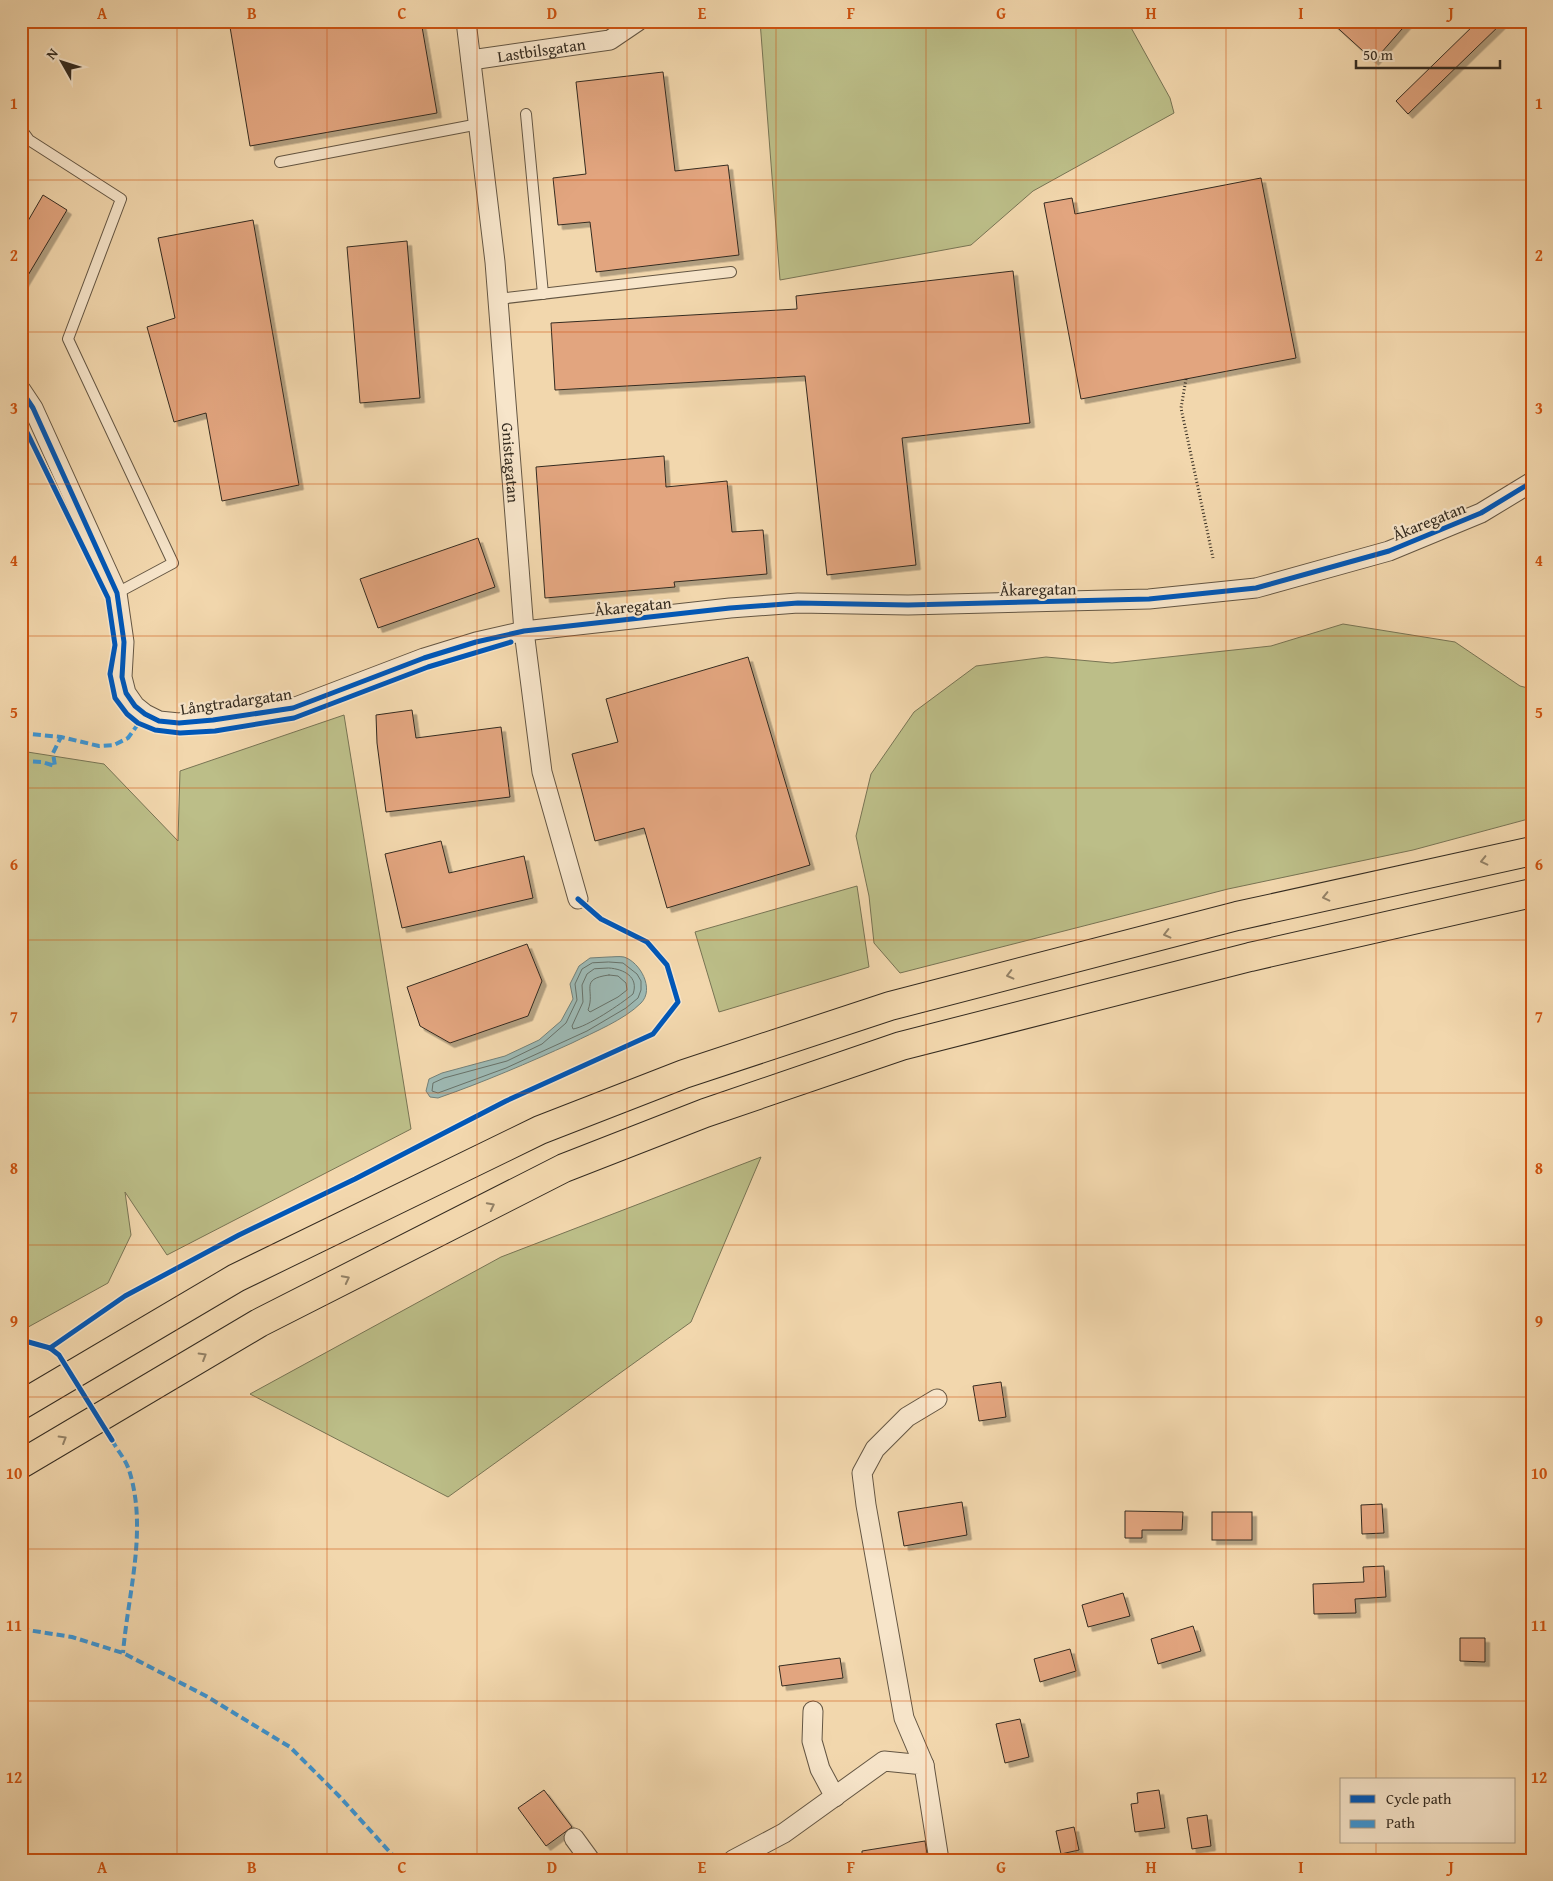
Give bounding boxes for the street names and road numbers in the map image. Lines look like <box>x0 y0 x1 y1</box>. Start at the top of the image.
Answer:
street label: Lastbilsgatan <box>496 32 587 68</box>
street label: Gnistagatan <box>496 422 526 504</box>
street label: Åkaregatan <box>1389 495 1469 547</box>
street label: Åkaregatan <box>999 576 1077 602</box>
street label: Åkaregatan <box>593 590 673 622</box>
street label: Långtradargatan <box>179 681 293 721</box>

